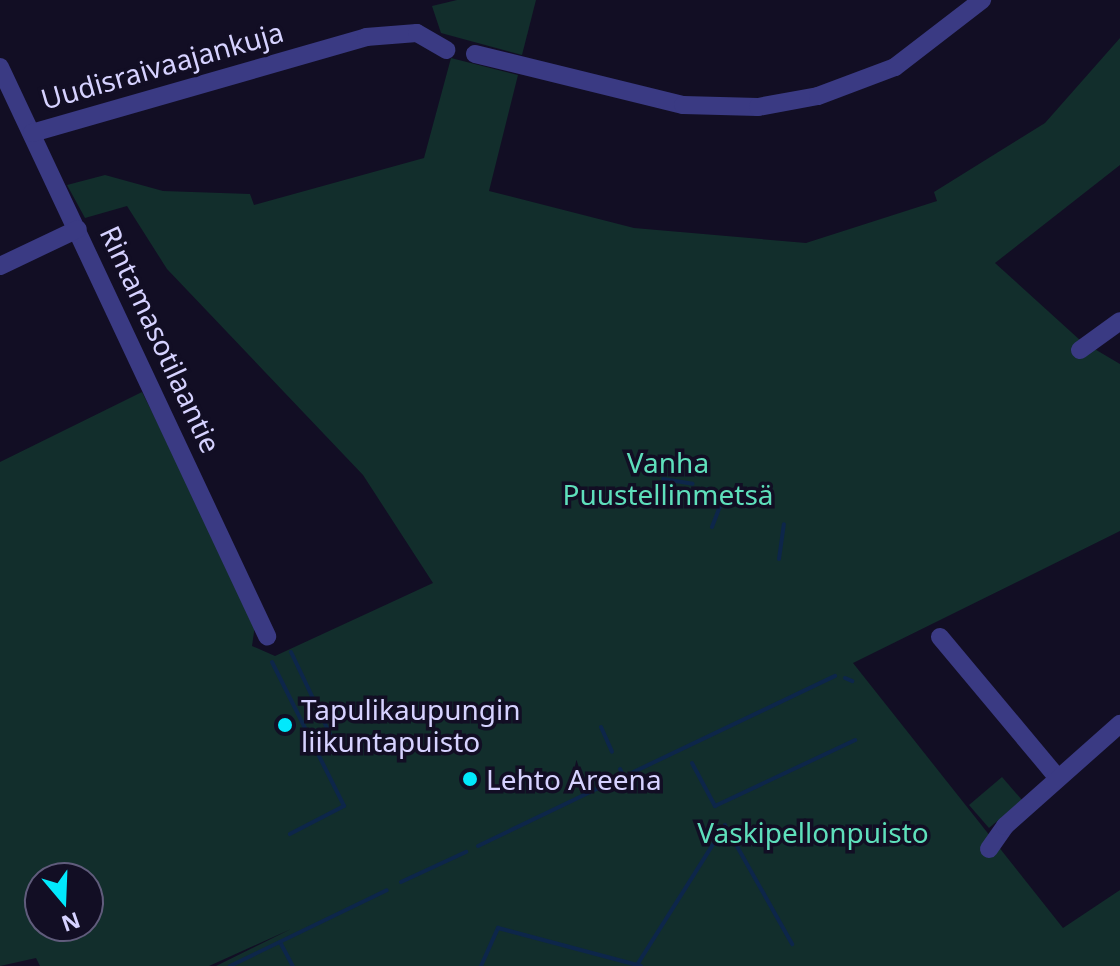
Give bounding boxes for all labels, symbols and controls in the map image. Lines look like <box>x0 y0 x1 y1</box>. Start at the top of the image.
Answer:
street label: Uudisraivaajankuja <box>37 14 287 116</box>
street label: Rintamasotilaantie <box>94 220 228 458</box>
park label: Vanha Puustellinmetsä <box>562 445 774 511</box>
place label: Tapulikaupungin liikuntapuisto <box>301 692 521 758</box>
marker: Tapulikaupungin liikuntapuisto <box>276 716 294 734</box>
place label: Lehto Areena <box>486 762 662 796</box>
marker: Lehto Areena <box>461 770 479 788</box>
park label: Vaskipellonpuisto <box>697 815 929 849</box>
north arrow <box>24 862 104 942</box>
text: N <box>58 906 85 940</box>

